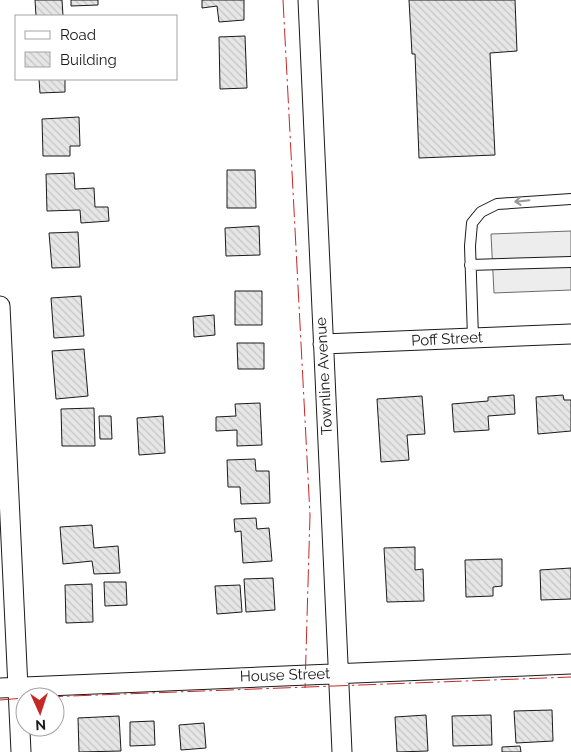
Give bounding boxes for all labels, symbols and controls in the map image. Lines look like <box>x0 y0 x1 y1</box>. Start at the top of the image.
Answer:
legend <box>15 15 178 80</box>
text: Road <box>60 26 96 44</box>
text: Building <box>60 51 117 69</box>
one-way arrow <box>515 196 531 206</box>
street label: Townline Avenue <box>312 316 336 435</box>
street label: Poff Street <box>411 328 483 350</box>
street label: House Street <box>240 664 330 686</box>
north arrow <box>15 687 65 737</box>
text: N <box>35 717 46 733</box>

